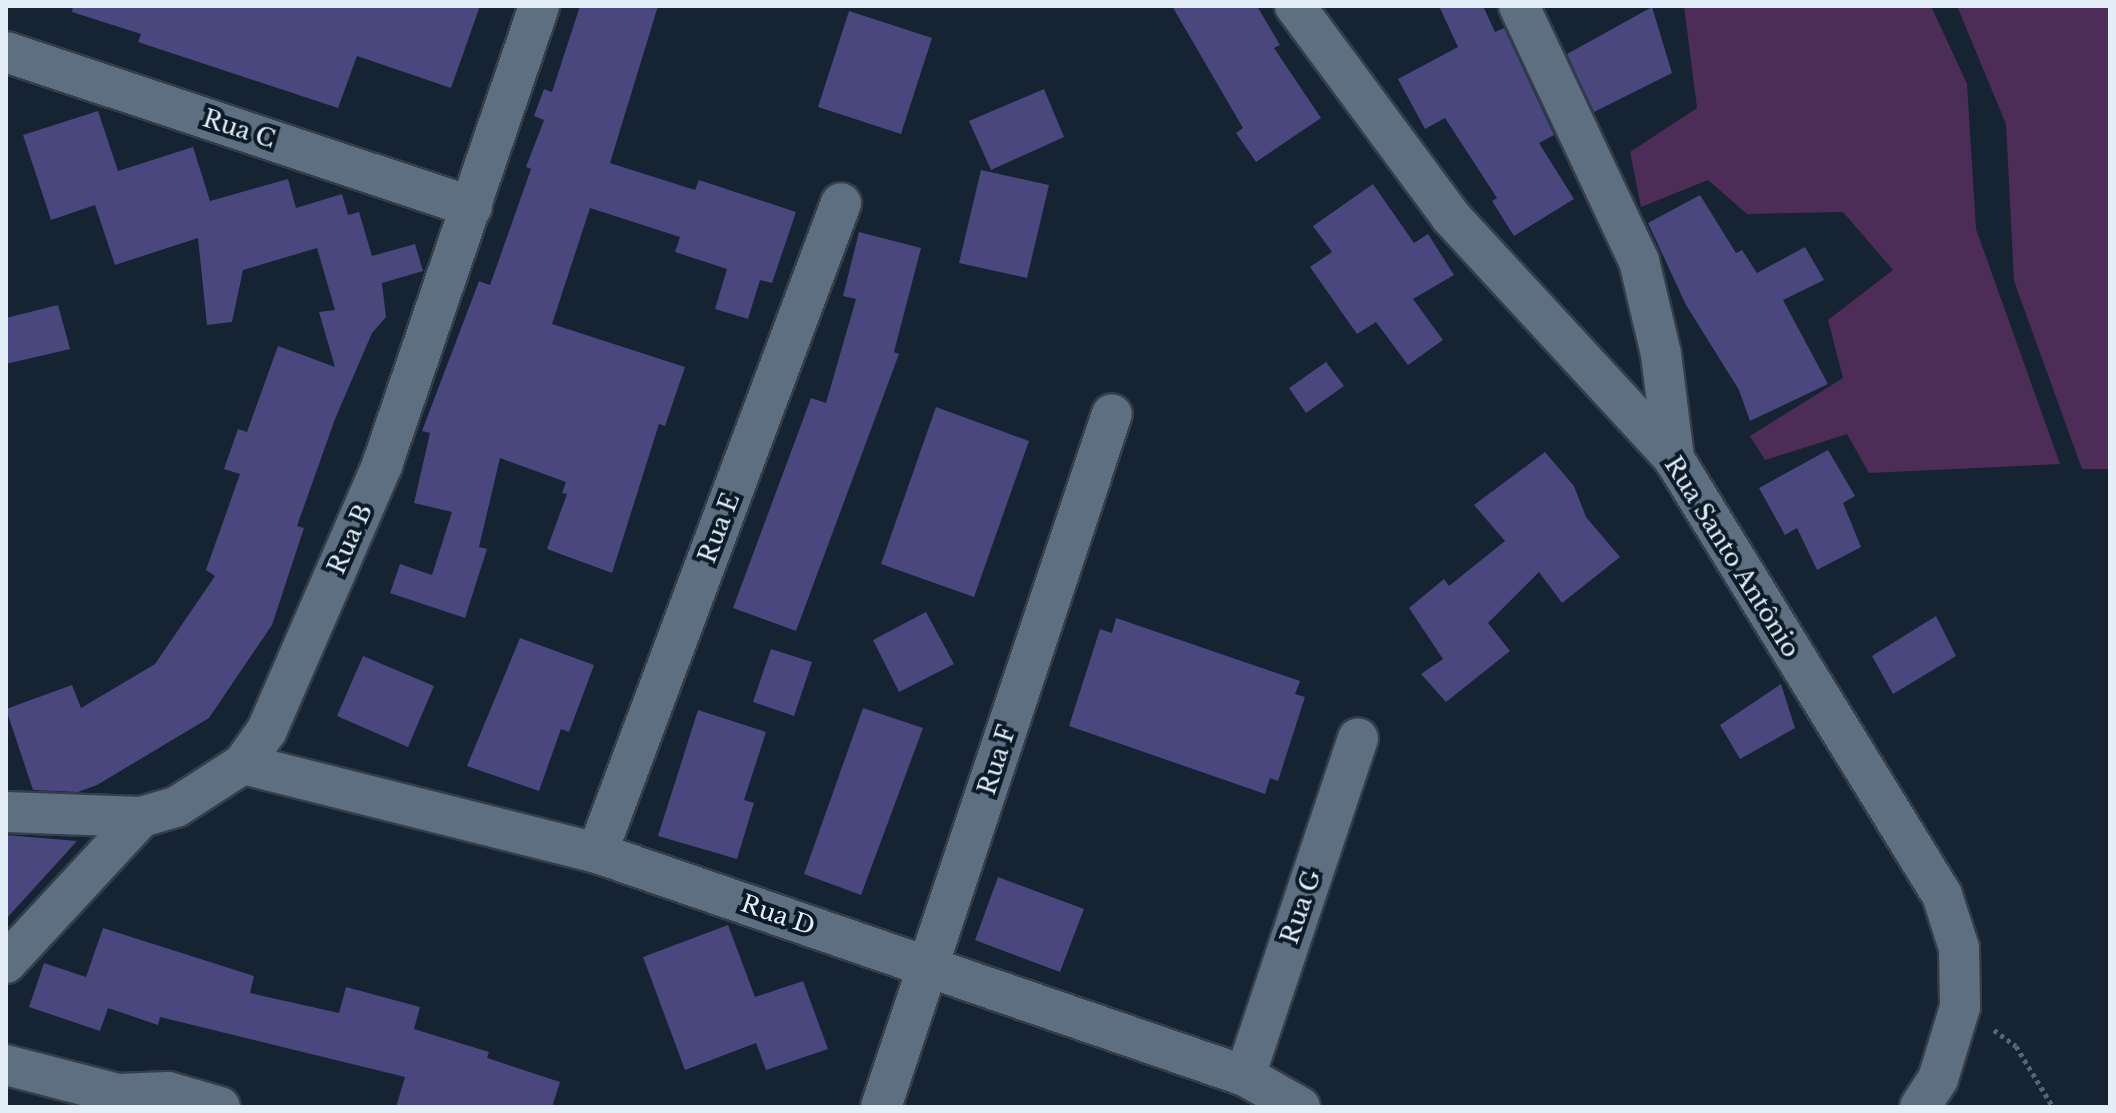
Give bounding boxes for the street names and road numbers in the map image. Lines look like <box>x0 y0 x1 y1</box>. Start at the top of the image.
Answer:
street label: Rua C <box>199 104 279 154</box>
street label: Rua Santo Antônio <box>1658 451 1806 663</box>
street label: Rua E <box>693 489 745 567</box>
street label: Rua B <box>322 500 378 578</box>
street label: Rua F <box>972 722 1022 798</box>
street label: Rua G <box>1275 866 1327 948</box>
street label: Rua D <box>737 889 819 941</box>

